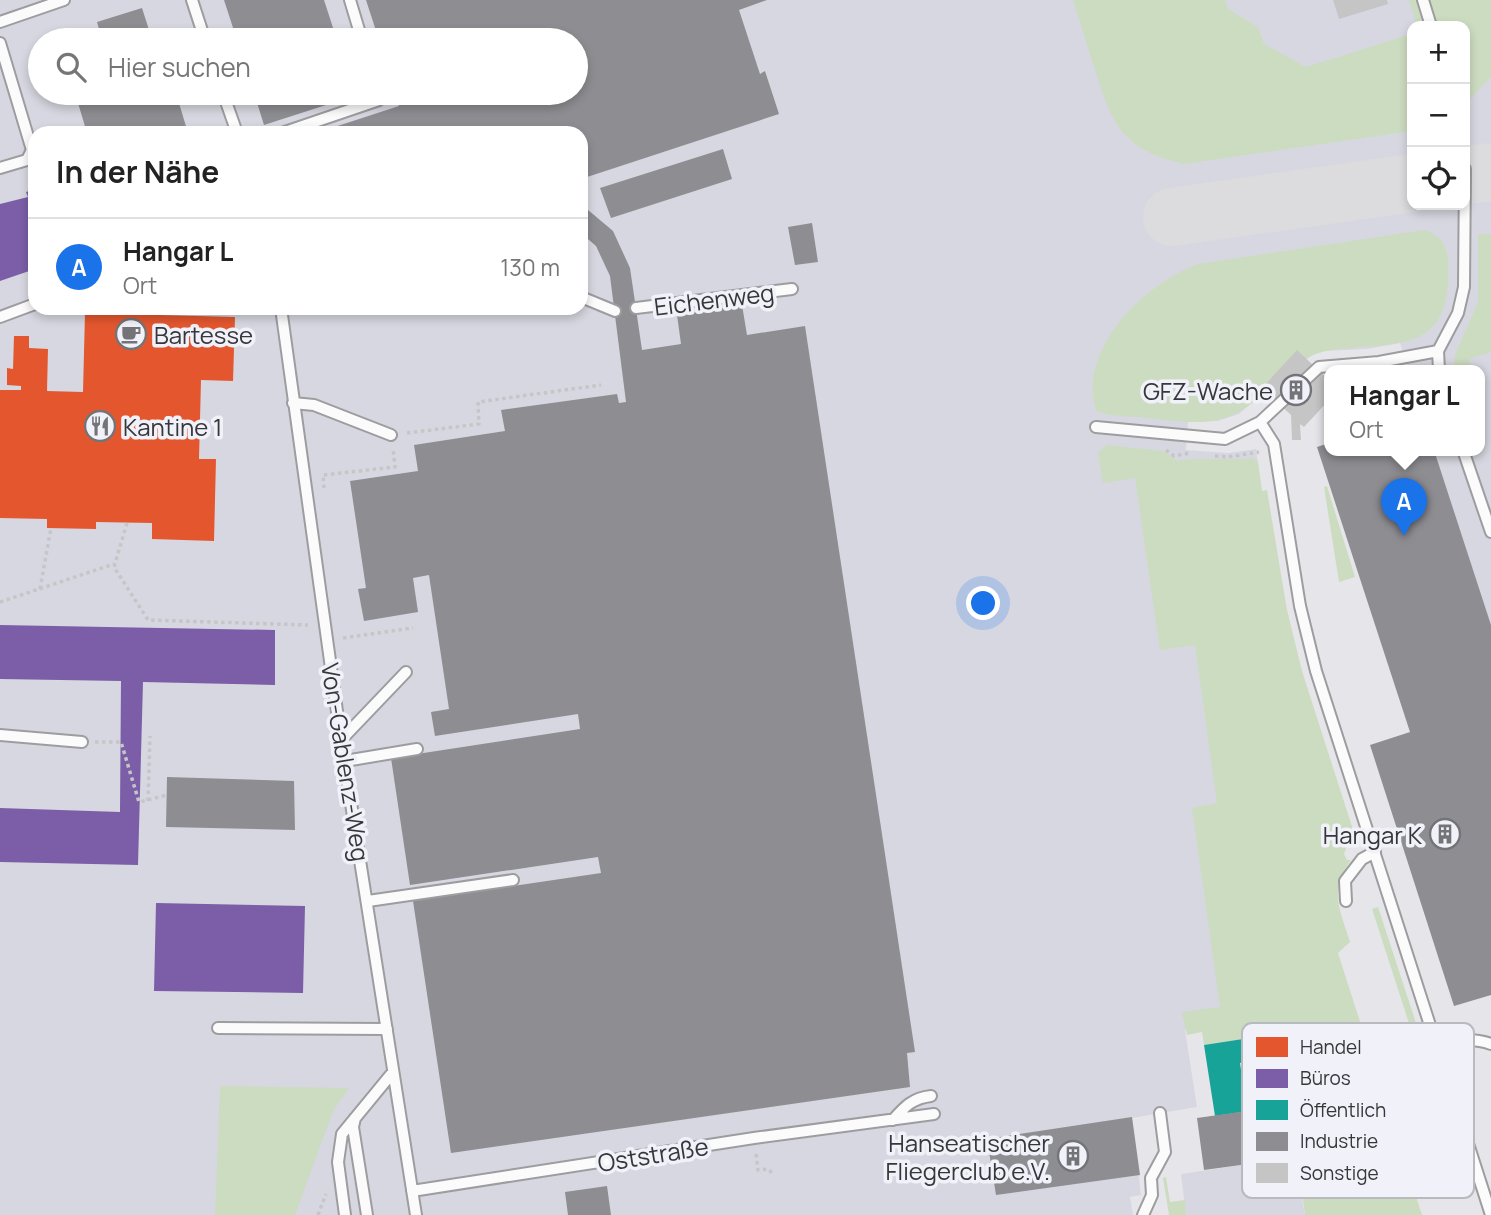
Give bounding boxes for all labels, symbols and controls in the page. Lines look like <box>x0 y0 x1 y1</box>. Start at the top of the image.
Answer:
map controls <box>1407 21 1470 210</box>
button: + <box>1407 21 1470 84</box>
search box <box>28 28 588 105</box>
icon: search <box>52 48 90 86</box>
text: Hier suchen <box>108 49 251 85</box>
button: − <box>1407 84 1470 147</box>
button: locate <box>1407 147 1470 210</box>
text: In der Nähe <box>56 151 219 192</box>
text: Hangar L <box>123 233 233 269</box>
text: A <box>71 251 87 283</box>
text: 130 m <box>500 251 560 283</box>
text: Ort <box>123 269 157 301</box>
street label: Eichenweg <box>652 275 776 323</box>
cafe icon: Bartesse <box>114 317 148 351</box>
place label: Bartesse <box>154 318 253 351</box>
popup <box>1324 365 1485 456</box>
building icon: GFZ-Wache <box>1279 373 1313 407</box>
place label: GFZ-Wache <box>1143 374 1273 407</box>
text: Hangar L <box>1349 377 1460 413</box>
restaurant icon: Kantine 1 <box>83 409 117 443</box>
place label: Kantine 1 <box>123 410 222 443</box>
text: Ort <box>1349 413 1383 445</box>
pin: A <box>1381 478 1427 536</box>
your location <box>966 586 1000 620</box>
street label: Von-Gablenz-Weg <box>314 660 378 864</box>
building icon: Hangar K <box>1428 817 1462 851</box>
place label: Hangar K <box>1323 818 1423 851</box>
legend <box>1242 1023 1474 1198</box>
text: Handel <box>1300 1034 1362 1060</box>
text: Büros <box>1300 1065 1351 1091</box>
text: Öffentlich <box>1300 1097 1386 1123</box>
place label: Hanseatischer Fliegerclub e.V. <box>885 1126 1050 1187</box>
text: Industrie <box>1300 1128 1378 1154</box>
street label: Oststraße <box>595 1129 711 1179</box>
building icon: Hanseatischer Fliegerclub e.V. <box>1056 1139 1090 1173</box>
text: Sonstige <box>1300 1160 1379 1186</box>

